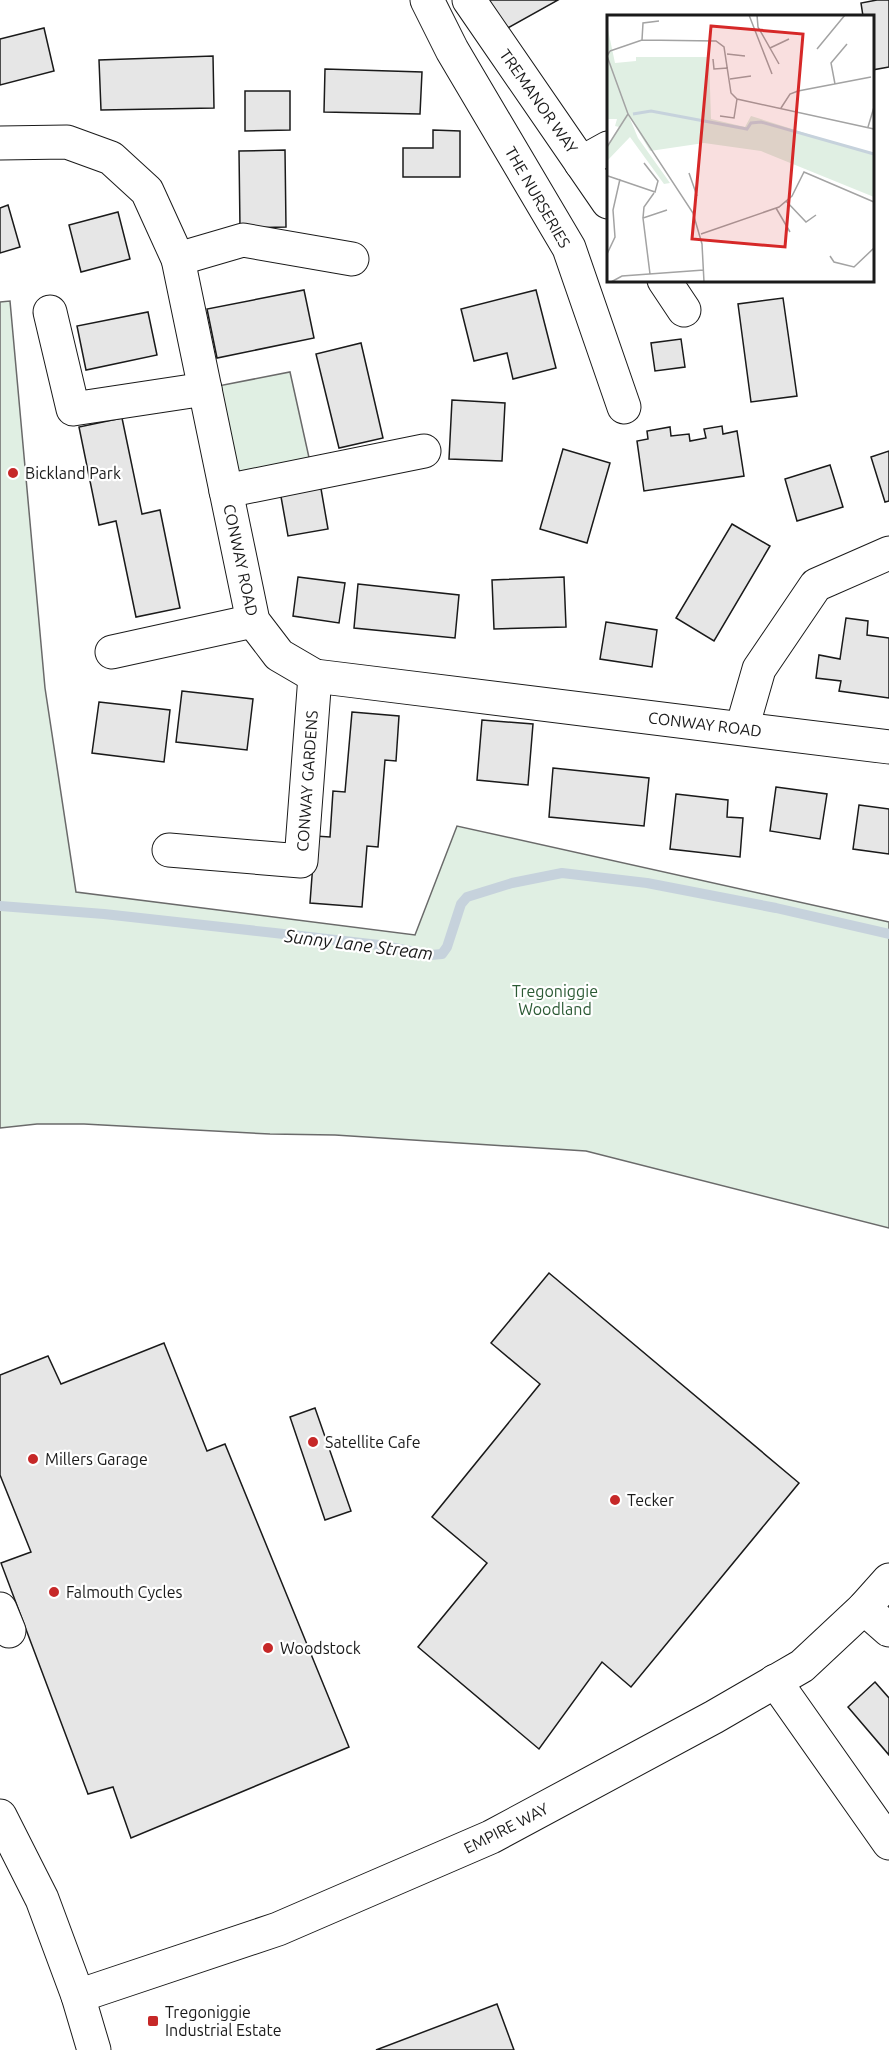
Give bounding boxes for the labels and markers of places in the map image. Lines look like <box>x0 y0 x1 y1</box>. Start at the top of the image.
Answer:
place label: Bickland Park <box>25 464 121 482</box>
marker: Bickland Park <box>6 466 20 480</box>
place label: Satellite Cafe <box>325 1433 421 1451</box>
marker: Satellite Cafe <box>306 1435 320 1449</box>
place label: Millers Garage <box>45 1450 148 1468</box>
marker: Millers Garage <box>26 1452 40 1466</box>
place label: Tecker <box>627 1491 674 1509</box>
marker: Tecker <box>608 1493 622 1507</box>
place label: Falmouth Cycles <box>66 1583 183 1601</box>
marker: Falmouth Cycles <box>47 1585 61 1599</box>
place label: Woodstock <box>280 1639 361 1657</box>
marker: Woodstock <box>261 1641 275 1655</box>
place label: Tregoniggie Industrial Estate <box>165 2003 281 2039</box>
marker: Tregoniggie Industrial Estate <box>146 2014 160 2028</box>

